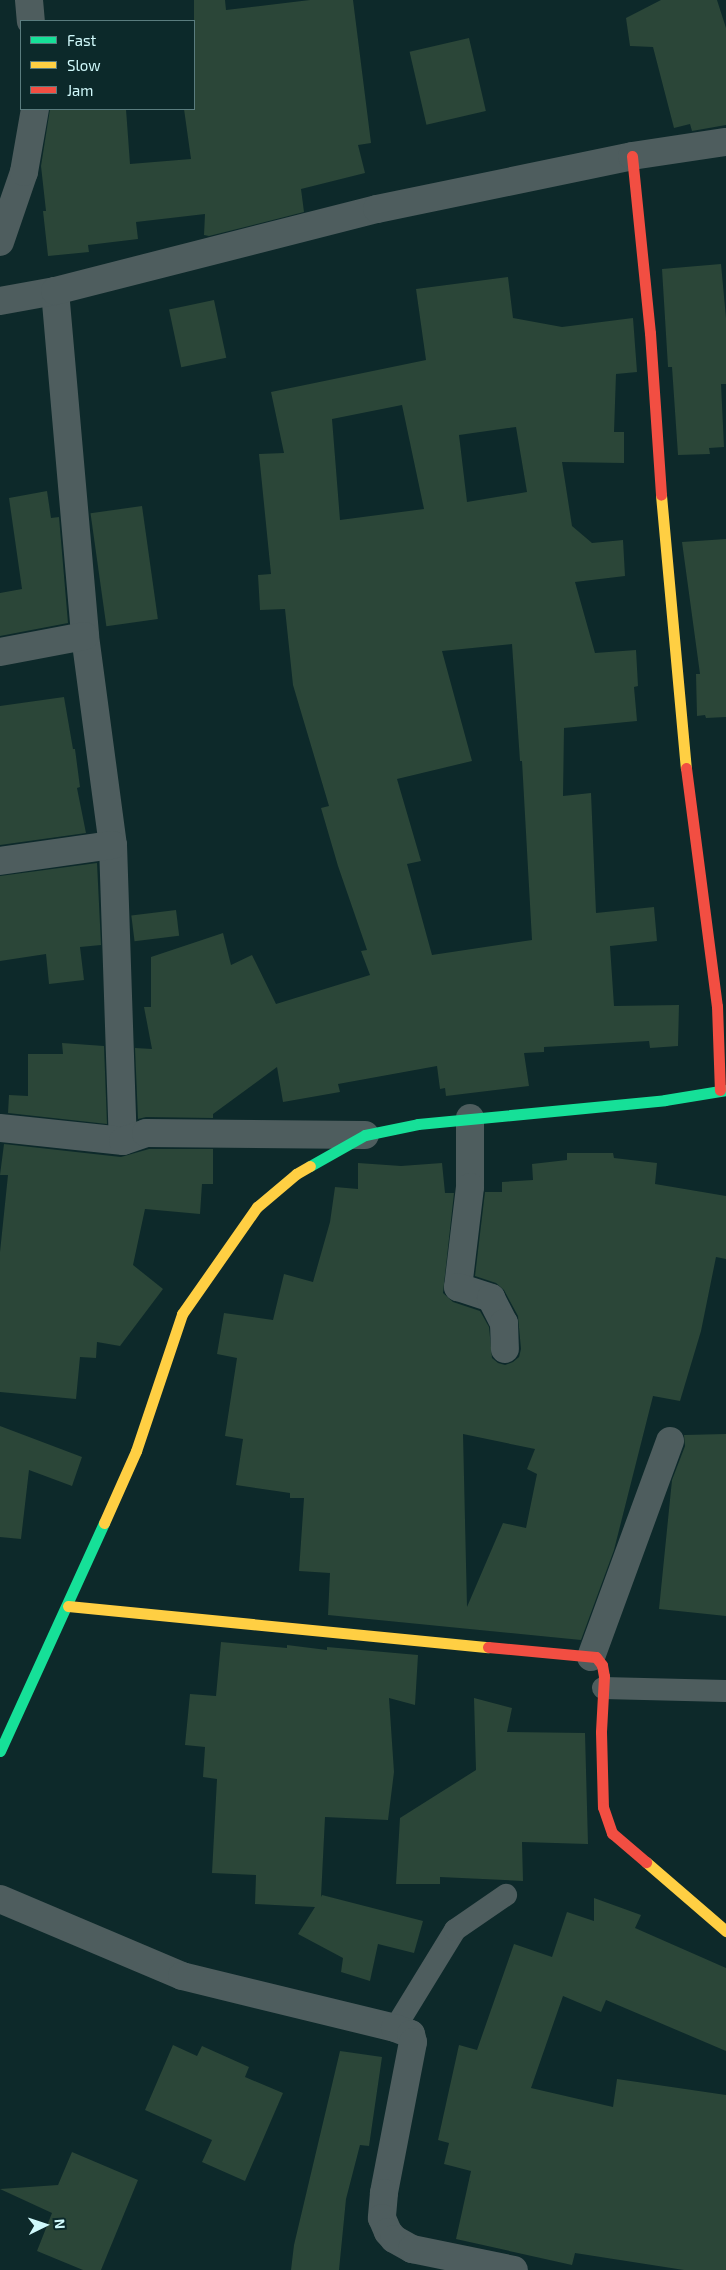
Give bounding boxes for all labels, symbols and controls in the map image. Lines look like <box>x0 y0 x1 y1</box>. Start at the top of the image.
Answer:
legend <box>20 20 195 110</box>
text: Fast <box>67 31 96 49</box>
text: Slow <box>67 56 101 74</box>
text: Jam <box>67 81 93 99</box>
north arrow <box>20 2200 70 2250</box>
text: N <box>52 2218 69 2230</box>

